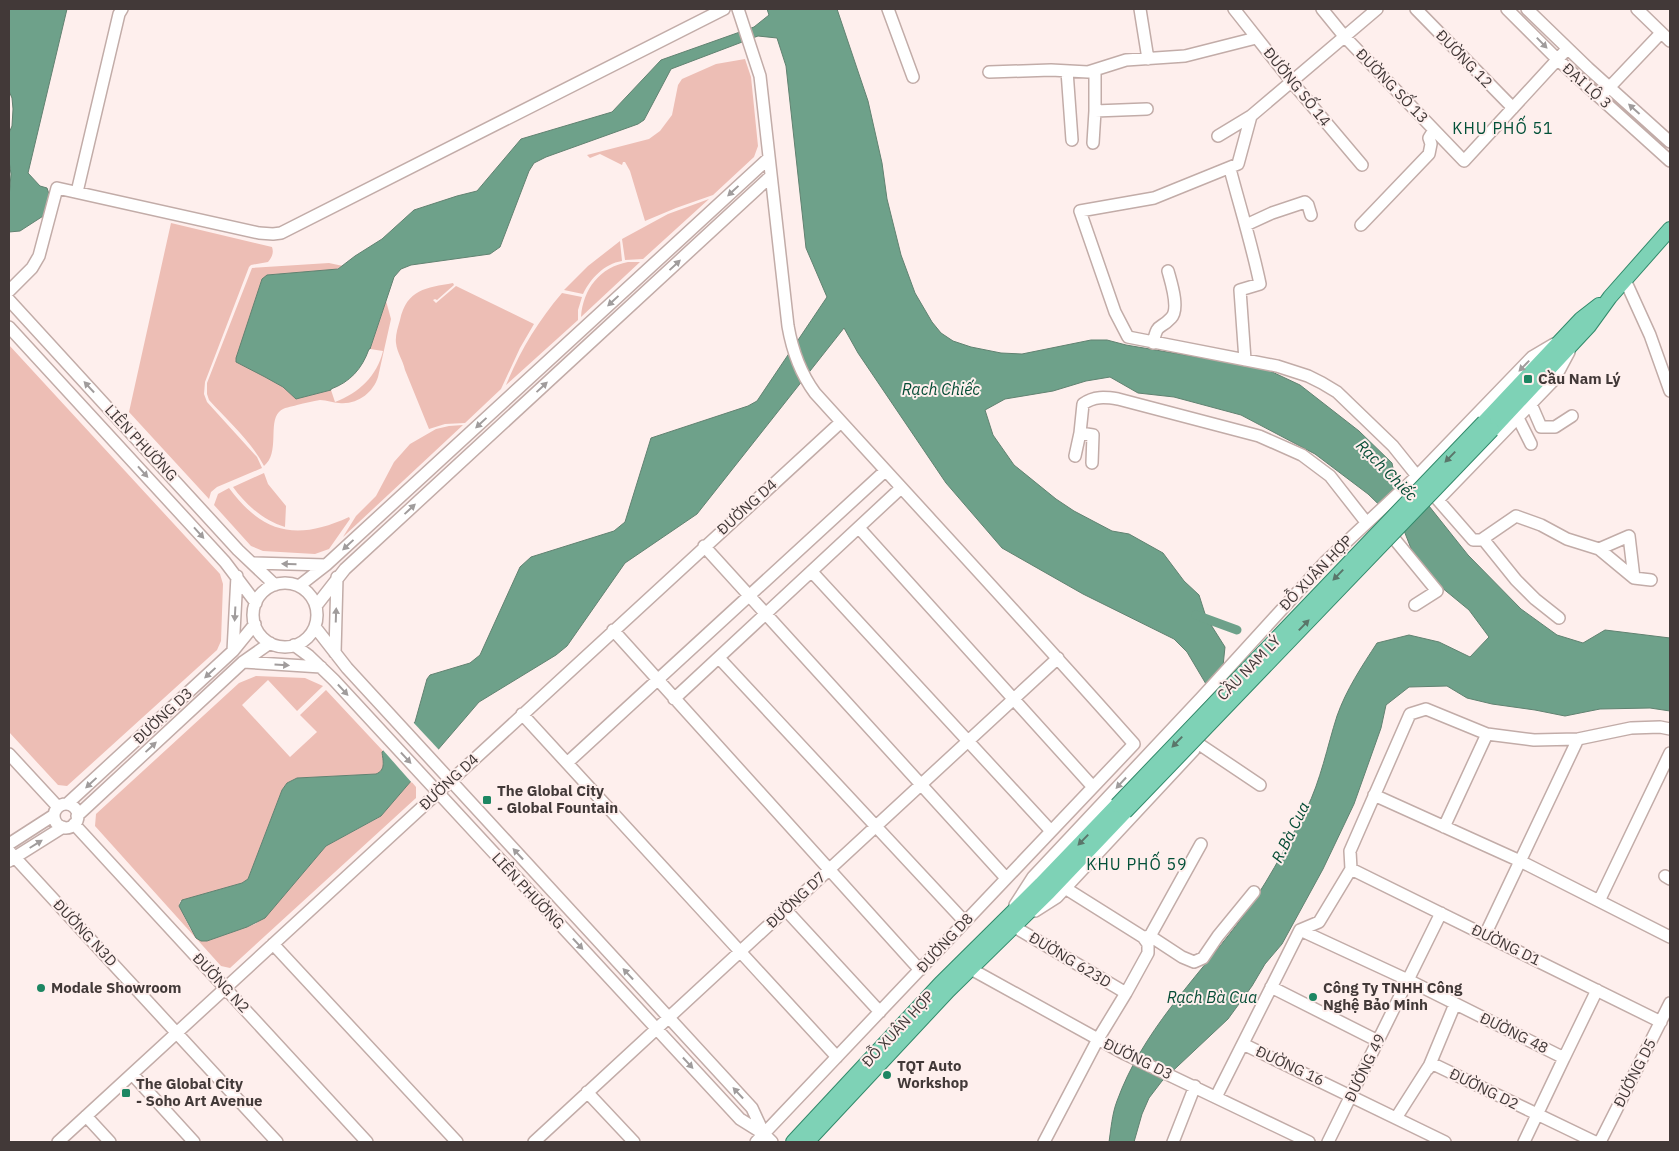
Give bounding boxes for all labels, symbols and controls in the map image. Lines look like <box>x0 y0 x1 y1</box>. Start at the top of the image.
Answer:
street label: ĐƯỜNG 12 <box>1432 26 1497 92</box>
one-way arrow <box>1536 37 1548 49</box>
street label: ĐƯỜNG SỐ 14 <box>1260 42 1337 130</box>
street label: ĐƯỜNG SỐ 13 <box>1352 43 1434 127</box>
street label: ĐẠI LỘ 3 <box>1559 59 1616 113</box>
one-way arrow <box>1628 103 1640 115</box>
district label: KHU PHỐ 51 <box>1452 115 1554 138</box>
one-way arrow <box>727 185 739 197</box>
one-way arrow <box>668 259 680 271</box>
one-way arrow <box>608 295 620 307</box>
one-way arrow <box>1518 359 1530 371</box>
place label: Cầu Nam Lý <box>1538 369 1621 388</box>
marker: Cầu Nam Lý <box>1522 373 1534 385</box>
water label: Rạch Chiếc <box>902 379 980 399</box>
one-way arrow <box>83 381 95 393</box>
one-way arrow <box>536 381 548 393</box>
street label: LIÊN PHƯỜNG <box>101 400 182 485</box>
one-way arrow <box>475 417 487 429</box>
water label: Rạch Chiếc <box>1352 435 1422 505</box>
one-way arrow <box>1444 451 1456 463</box>
one-way arrow <box>137 465 149 477</box>
street label: ĐƯỜNG D4 <box>713 475 781 539</box>
one-way arrow <box>404 503 416 515</box>
one-way arrow <box>193 526 204 539</box>
street label: ĐỖ XUÂN HỢP <box>1274 530 1356 614</box>
one-way arrow <box>343 539 355 551</box>
one-way arrow <box>281 560 297 568</box>
one-way arrow <box>1332 568 1344 580</box>
one-way arrow <box>231 606 239 622</box>
one-way arrow <box>332 607 340 623</box>
one-way arrow <box>1298 620 1310 632</box>
street label: CẦU NAM LÝ <box>1211 629 1285 704</box>
one-way arrow <box>274 661 290 669</box>
one-way arrow <box>204 667 217 678</box>
street label: ĐƯỜNG D3 <box>129 683 196 748</box>
one-way arrow <box>337 683 349 695</box>
one-way arrow <box>1171 736 1183 748</box>
one-way arrow <box>145 742 158 753</box>
street label: ĐƯỜNG D4 <box>415 749 482 814</box>
one-way arrow <box>400 751 412 763</box>
one-way arrow <box>1115 776 1127 788</box>
one-way arrow <box>85 777 97 789</box>
place label: The Global City - Global Fountain <box>497 781 618 817</box>
marker: The Global City - Global Fountain <box>481 794 493 806</box>
water label: R.Bà Cua <box>1267 798 1313 866</box>
one-way arrow <box>1077 834 1089 846</box>
one-way arrow <box>29 839 42 848</box>
street label: LIÊN PHƯỜNG <box>488 848 569 933</box>
one-way arrow <box>512 848 524 860</box>
district label: KHU PHỐ 59 <box>1086 851 1188 874</box>
street label: ĐƯỜNG D7 <box>762 867 829 932</box>
street label: ĐƯỜNG N3D <box>49 895 121 970</box>
street label: ĐƯỜNG D8 <box>912 909 977 976</box>
street label: ĐƯỜNG D1 <box>1469 920 1544 969</box>
street label: ĐƯỜNG 623D <box>1026 928 1115 992</box>
one-way arrow <box>572 937 584 949</box>
street label: ĐƯỜNG N2 <box>189 949 254 1017</box>
one-way arrow <box>622 968 634 980</box>
place label: Modale Showroom <box>51 978 181 997</box>
place label: Công Ty TNHH Công Nghệ Bảo Minh <box>1323 978 1463 1014</box>
marker: Modale Showroom <box>35 982 47 994</box>
street label: ĐỖ XUÂN HỢP <box>857 986 938 1071</box>
water label: Rạch Bà Cua <box>1167 987 1257 1007</box>
marker: Công Ty TNHH Công Nghệ Bảo Minh <box>1307 991 1319 1003</box>
street label: ĐƯỜNG 48 <box>1477 1008 1551 1057</box>
street label: ĐƯỜNG 49 <box>1340 1031 1389 1105</box>
street label: ĐƯỜNG D3 <box>1101 1034 1176 1083</box>
street label: ĐƯỜNG D5 <box>1609 1035 1660 1110</box>
street label: ĐƯỜNG 16 <box>1253 1041 1328 1090</box>
place label: TQT Auto Workshop <box>897 1056 968 1092</box>
one-way arrow <box>682 1057 694 1069</box>
street label: ĐƯỜNG D2 <box>1447 1064 1522 1113</box>
marker: TQT Auto Workshop <box>881 1069 893 1081</box>
place label: The Global City - Soho Art Avenue <box>136 1074 263 1110</box>
marker: The Global City - Soho Art Avenue <box>120 1087 132 1099</box>
one-way arrow <box>732 1088 744 1100</box>

